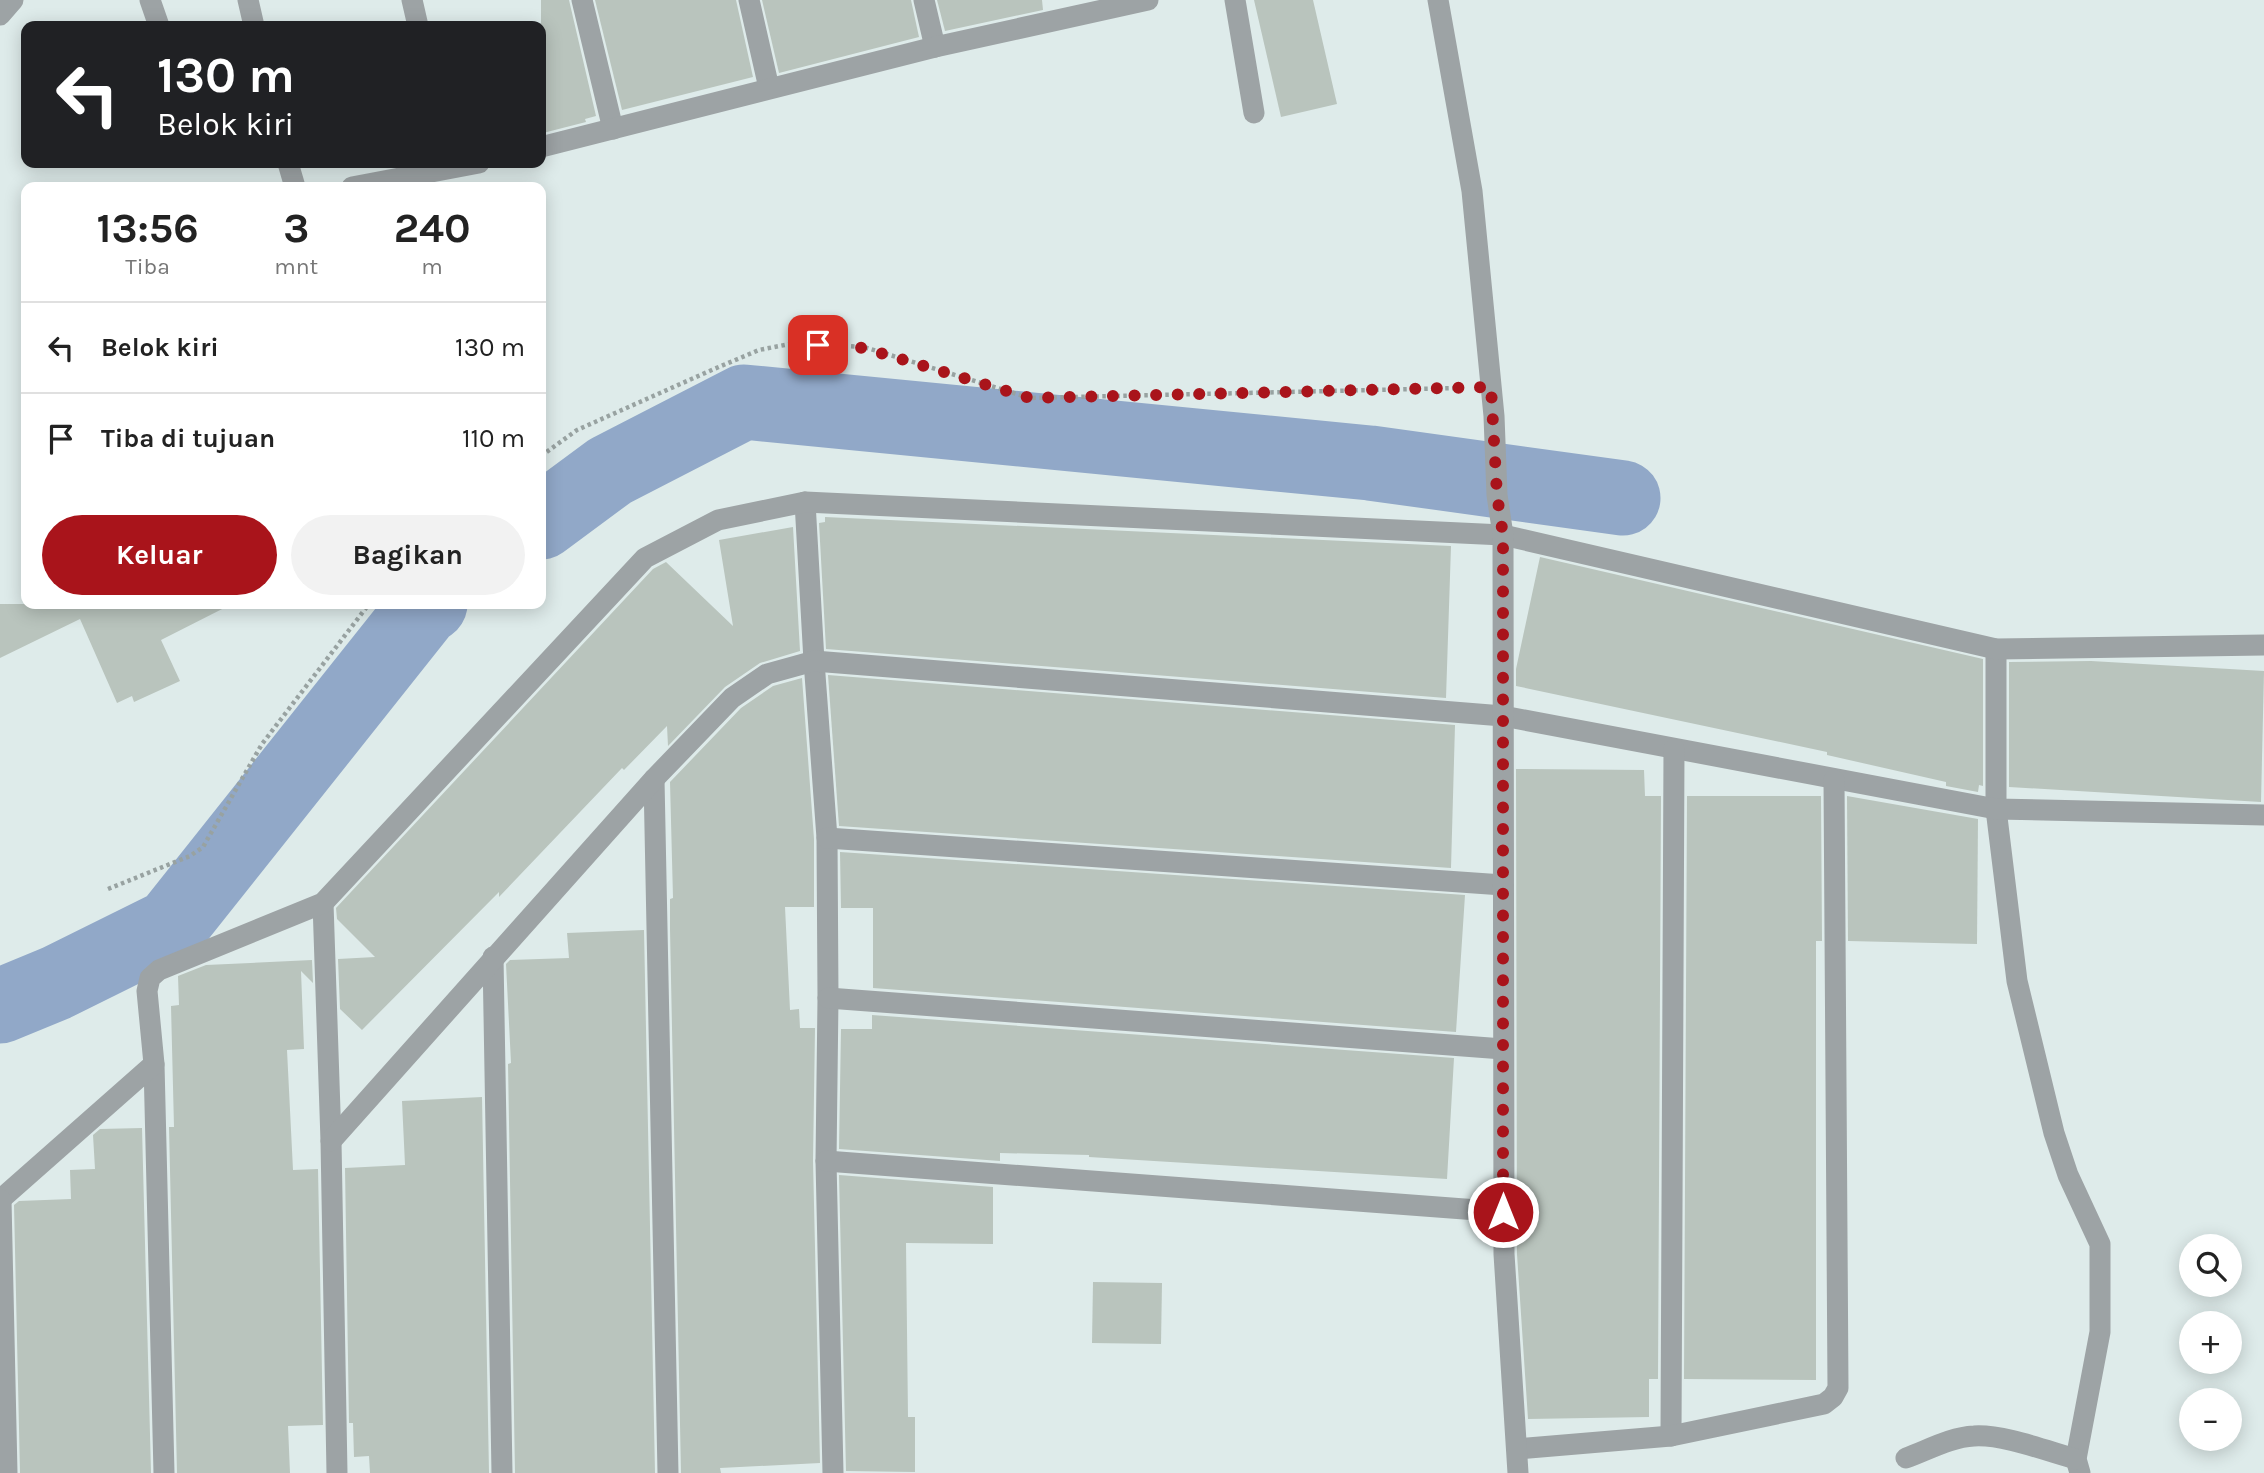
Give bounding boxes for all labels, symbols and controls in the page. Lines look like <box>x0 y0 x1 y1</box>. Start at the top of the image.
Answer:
text: 130 m <box>157 47 295 104</box>
icon: left <box>42 49 133 140</box>
text: Belok kiri <box>157 106 294 143</box>
text: 13:56 <box>96 203 199 253</box>
text: 3 <box>283 203 309 253</box>
text: 240 <box>394 203 471 253</box>
text: Tiba <box>125 253 170 280</box>
text: mnt <box>274 253 318 280</box>
text: m <box>421 253 443 280</box>
pin <box>788 315 848 375</box>
icon: arrive <box>799 326 837 364</box>
icon: left <box>42 329 80 367</box>
text: Belok kiri <box>101 332 219 363</box>
text: 130 m <box>455 332 525 363</box>
icon: arrive <box>42 420 80 458</box>
text: Tiba di tujuan <box>101 423 275 454</box>
text: 110 m <box>462 423 525 454</box>
button: Keluar <box>42 515 277 595</box>
button: Bagikan <box>291 515 525 595</box>
position arrow <box>1466 1175 1540 1249</box>
map controls <box>2179 1234 2242 1451</box>
button: search <box>2179 1234 2242 1297</box>
button: + <box>2179 1311 2242 1374</box>
button: − <box>2179 1388 2242 1451</box>

